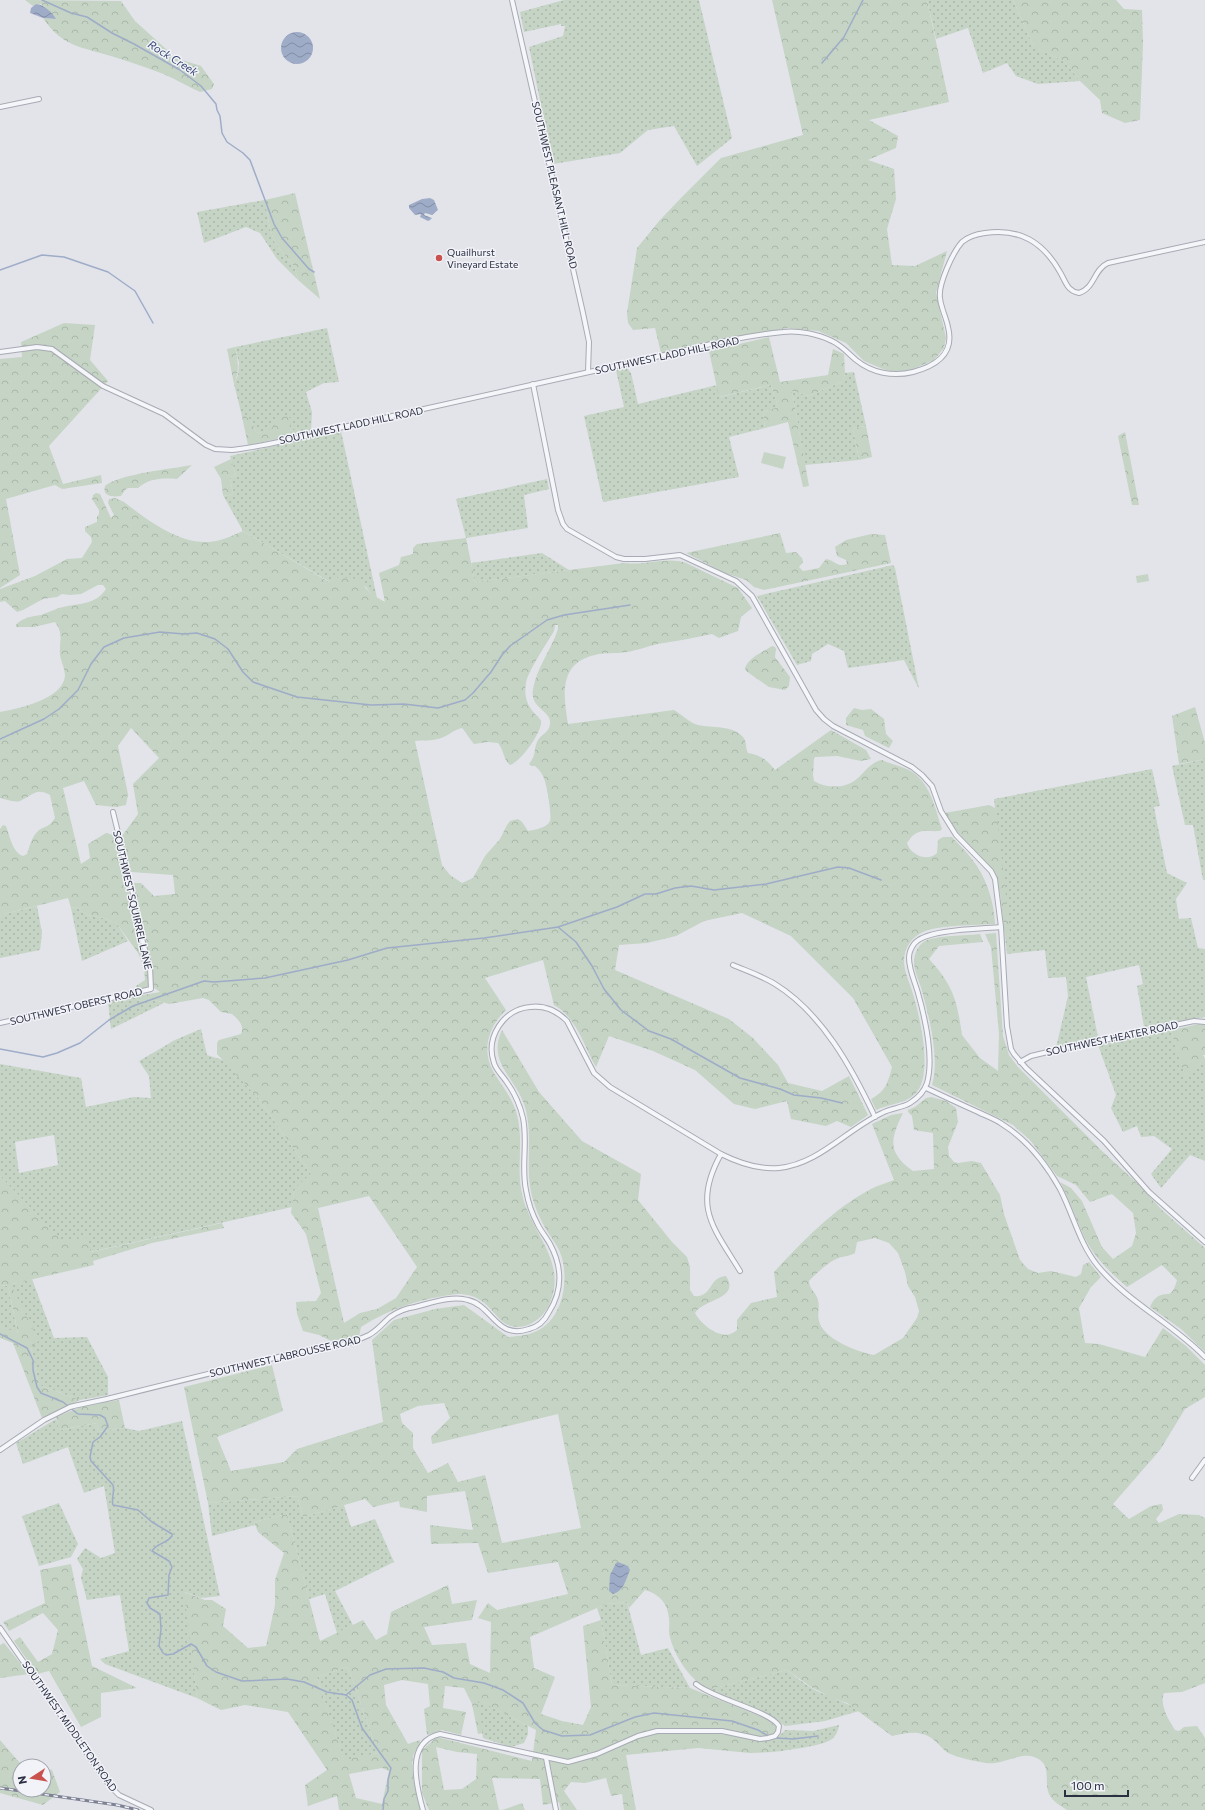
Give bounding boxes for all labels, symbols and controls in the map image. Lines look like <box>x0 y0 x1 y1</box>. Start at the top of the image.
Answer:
water label: Rock Creek <box>146 37 202 79</box>
street label: SOUTHWEST PLEASANT HILL ROAD <box>530 100 580 270</box>
place label: Quailhurst Vineyard Estate <box>447 246 518 270</box>
marker: Quailhurst Vineyard Estate <box>434 253 444 263</box>
street label: SOUTHWEST LADD HILL ROAD <box>594 334 740 376</box>
street label: SOUTHWEST LADD HILL ROAD <box>278 404 424 446</box>
street label: SOUTHWEST SQUIRREL LANE <box>111 829 155 971</box>
street label: SOUTHWEST OBERST ROAD <box>9 985 143 1027</box>
street label: SOUTHWEST HEATER ROAD <box>1045 1018 1179 1058</box>
street label: SOUTHWEST LABROUSSE ROAD <box>208 1333 362 1379</box>
street label: SOUTHWEST MIDDLETON ROAD <box>20 1658 120 1794</box>
north arrow <box>12 1758 52 1798</box>
scale bar <box>1065 1772 1128 1798</box>
text: 100 m <box>1071 1778 1105 1792</box>

